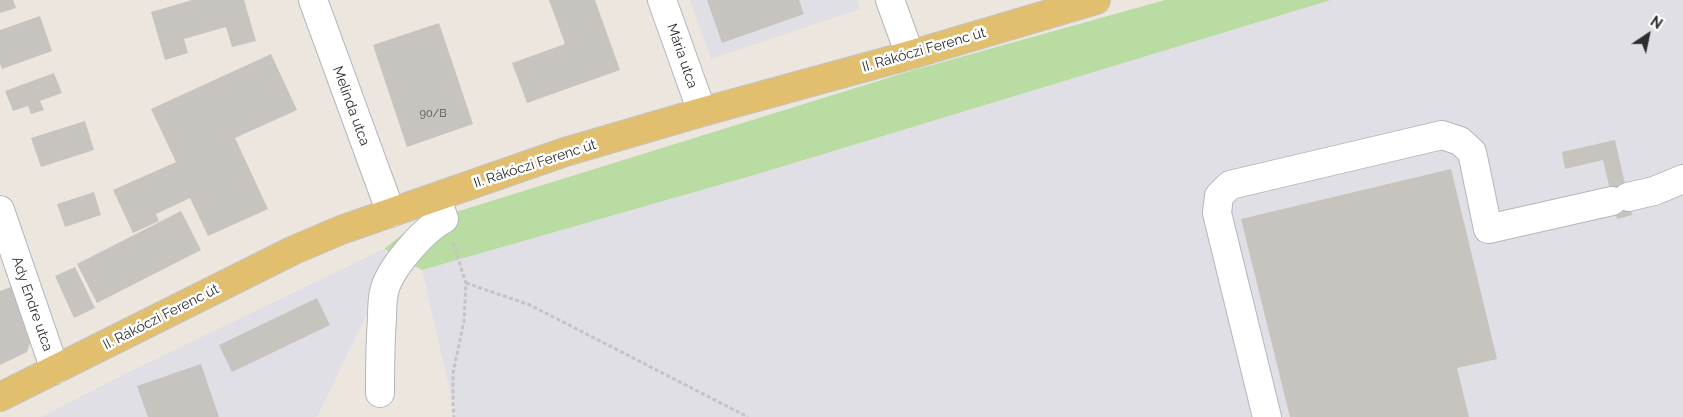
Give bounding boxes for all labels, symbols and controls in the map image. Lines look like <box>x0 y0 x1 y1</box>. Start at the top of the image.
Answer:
north arrow <box>1623 10 1673 60</box>
text: N <box>1647 13 1665 32</box>
street label: Mária utca <box>663 21 701 91</box>
street label: II. Rákóczi Ferenc út <box>860 24 988 76</box>
street label: Melinda utca <box>329 64 373 148</box>
house number: 90/B <box>419 107 447 121</box>
street label: II. Rákóczi Ferenc út <box>472 136 598 192</box>
street label: Ady Endre utca <box>8 254 56 354</box>
street label: II. Rákóczi Ferenc út <box>100 281 222 353</box>

